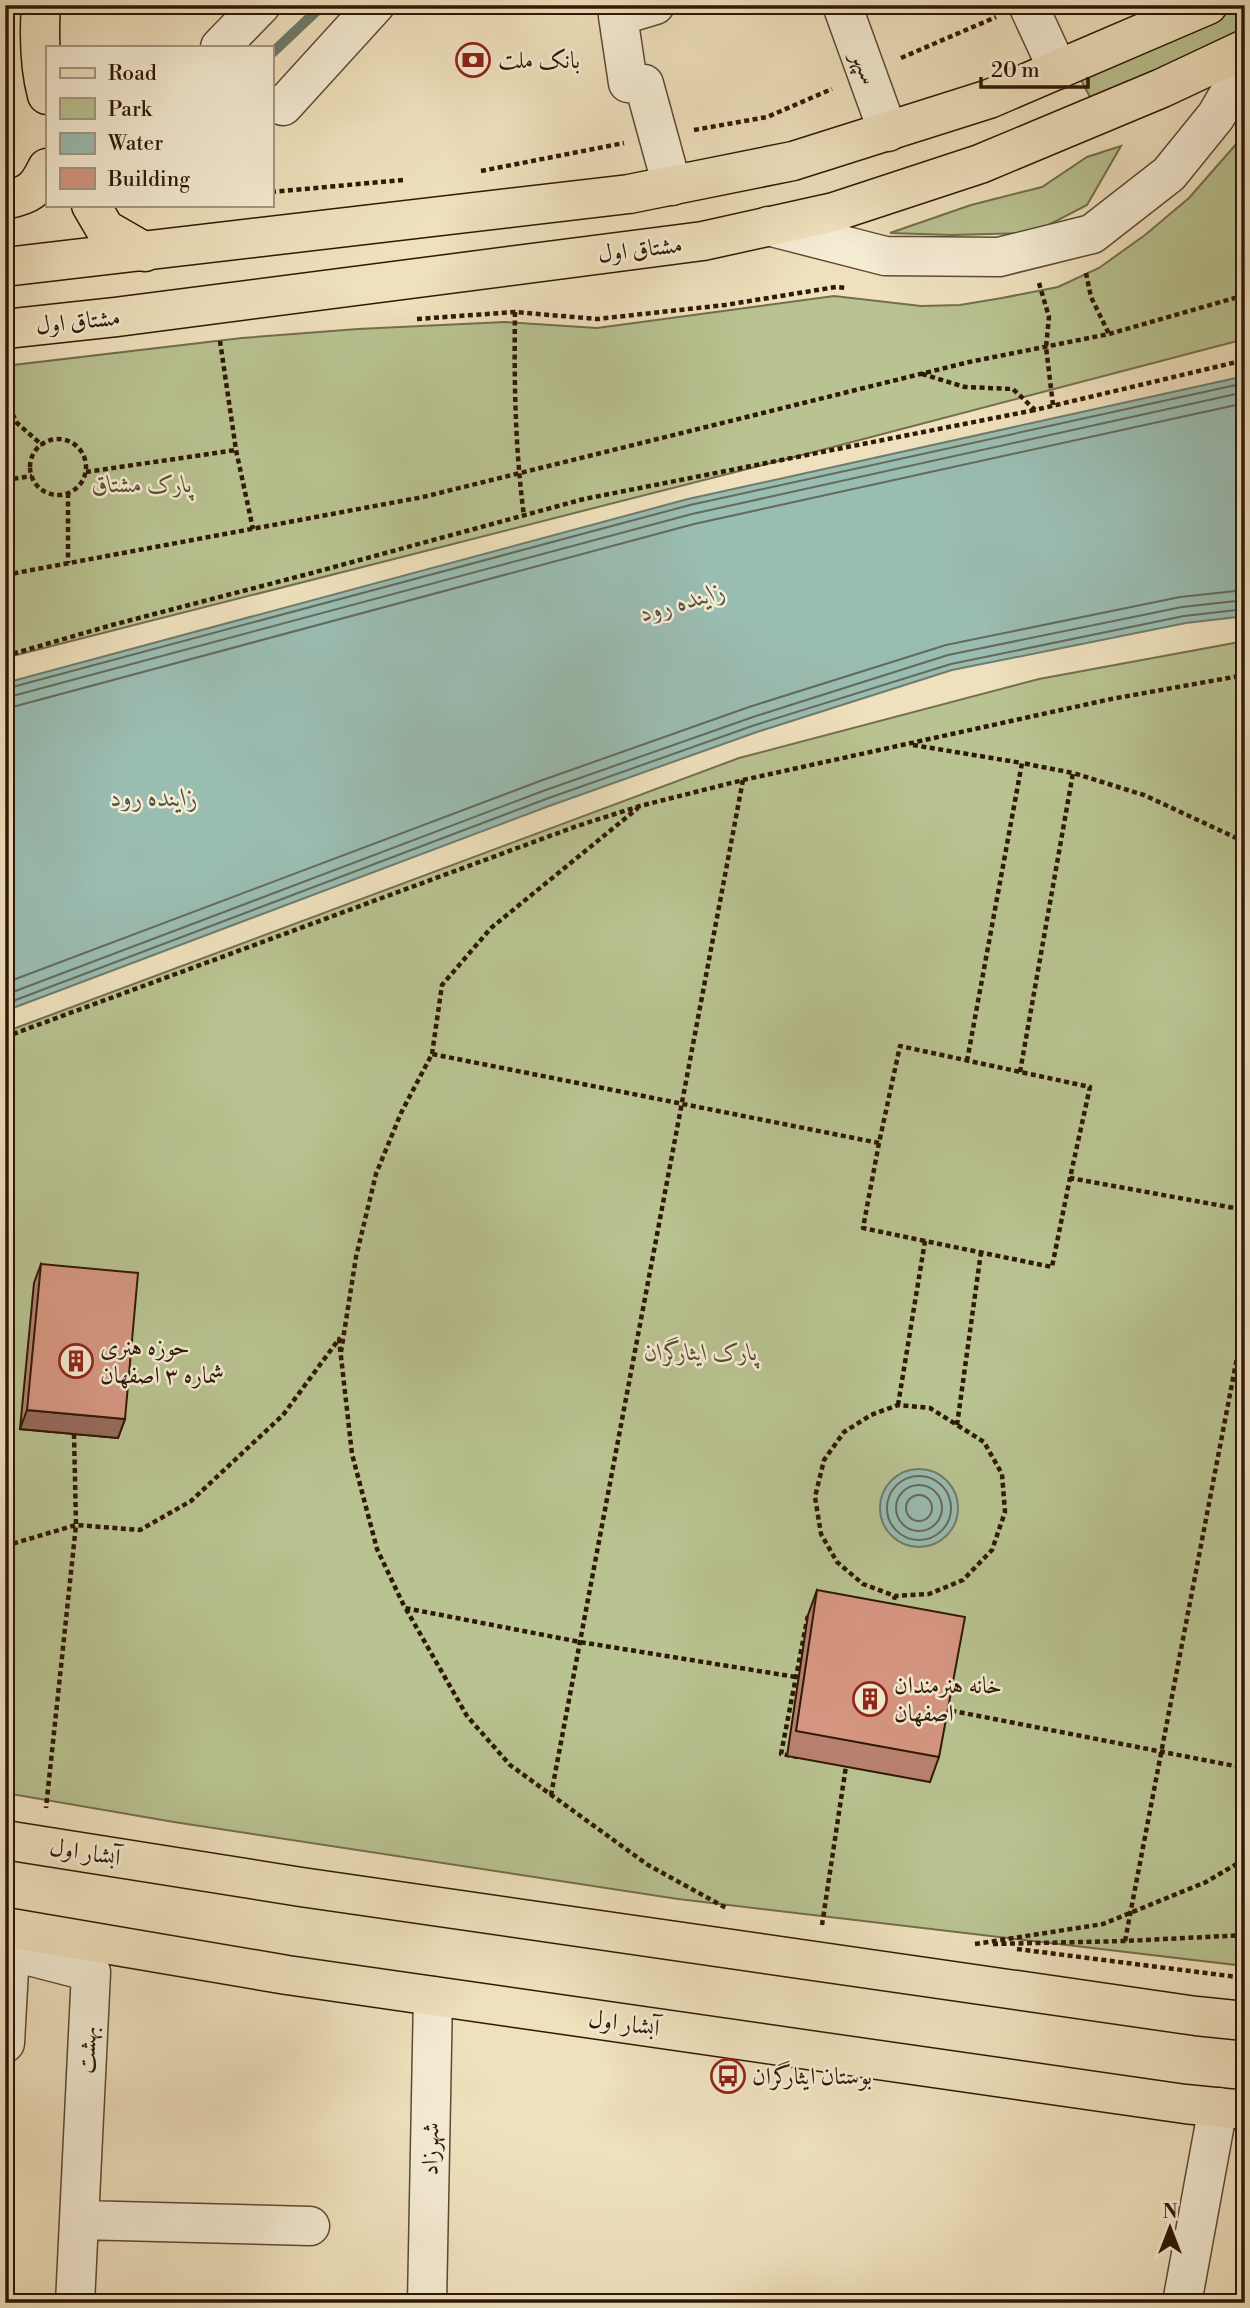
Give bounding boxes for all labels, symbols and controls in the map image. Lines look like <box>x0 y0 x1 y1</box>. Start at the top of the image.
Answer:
bank icon: بانک ملت <box>454 41 492 79</box>
street label: سپهر <box>843 45 884 89</box>
legend <box>46 46 273 206</box>
place label: بانک ملت <box>498 46 580 76</box>
scale bar <box>981 46 1087 90</box>
text: 20 m <box>991 58 1040 84</box>
text: Road <box>108 61 157 87</box>
text: Park <box>108 97 153 123</box>
text: Water <box>107 131 163 157</box>
text: Building <box>107 167 190 193</box>
street label: مشتاق اول <box>596 230 684 270</box>
street label: مشتاق اول <box>34 303 122 341</box>
park label: پارک مشتاق <box>92 470 195 501</box>
water label: زاینده رود <box>636 574 729 629</box>
water label: زاینده رود <box>110 782 198 814</box>
place label: حوزه هنری شماره ۳ اصفهان <box>100 1333 224 1391</box>
park label: پارک ایثارگران <box>644 1336 760 1369</box>
building icon: حوزه هنری شماره ۳ اصفهان <box>57 1342 95 1380</box>
place label: خانه هنرمندان اصفهان <box>894 1671 1002 1729</box>
building icon: خانه هنرمندان اصفهان <box>851 1680 889 1718</box>
street label: آبشار اول <box>47 1833 125 1874</box>
street label: آبشار اول <box>586 2004 664 2044</box>
street label: بهشت <box>72 2026 104 2075</box>
bus stop icon: بوستان ایثارگران <box>709 2057 747 2095</box>
place label: بوستان ایثارگران <box>752 2060 872 2092</box>
street label: شهرزاد <box>416 2122 446 2176</box>
north arrow <box>1134 2192 1204 2262</box>
text: N <box>1162 2200 1178 2224</box>

